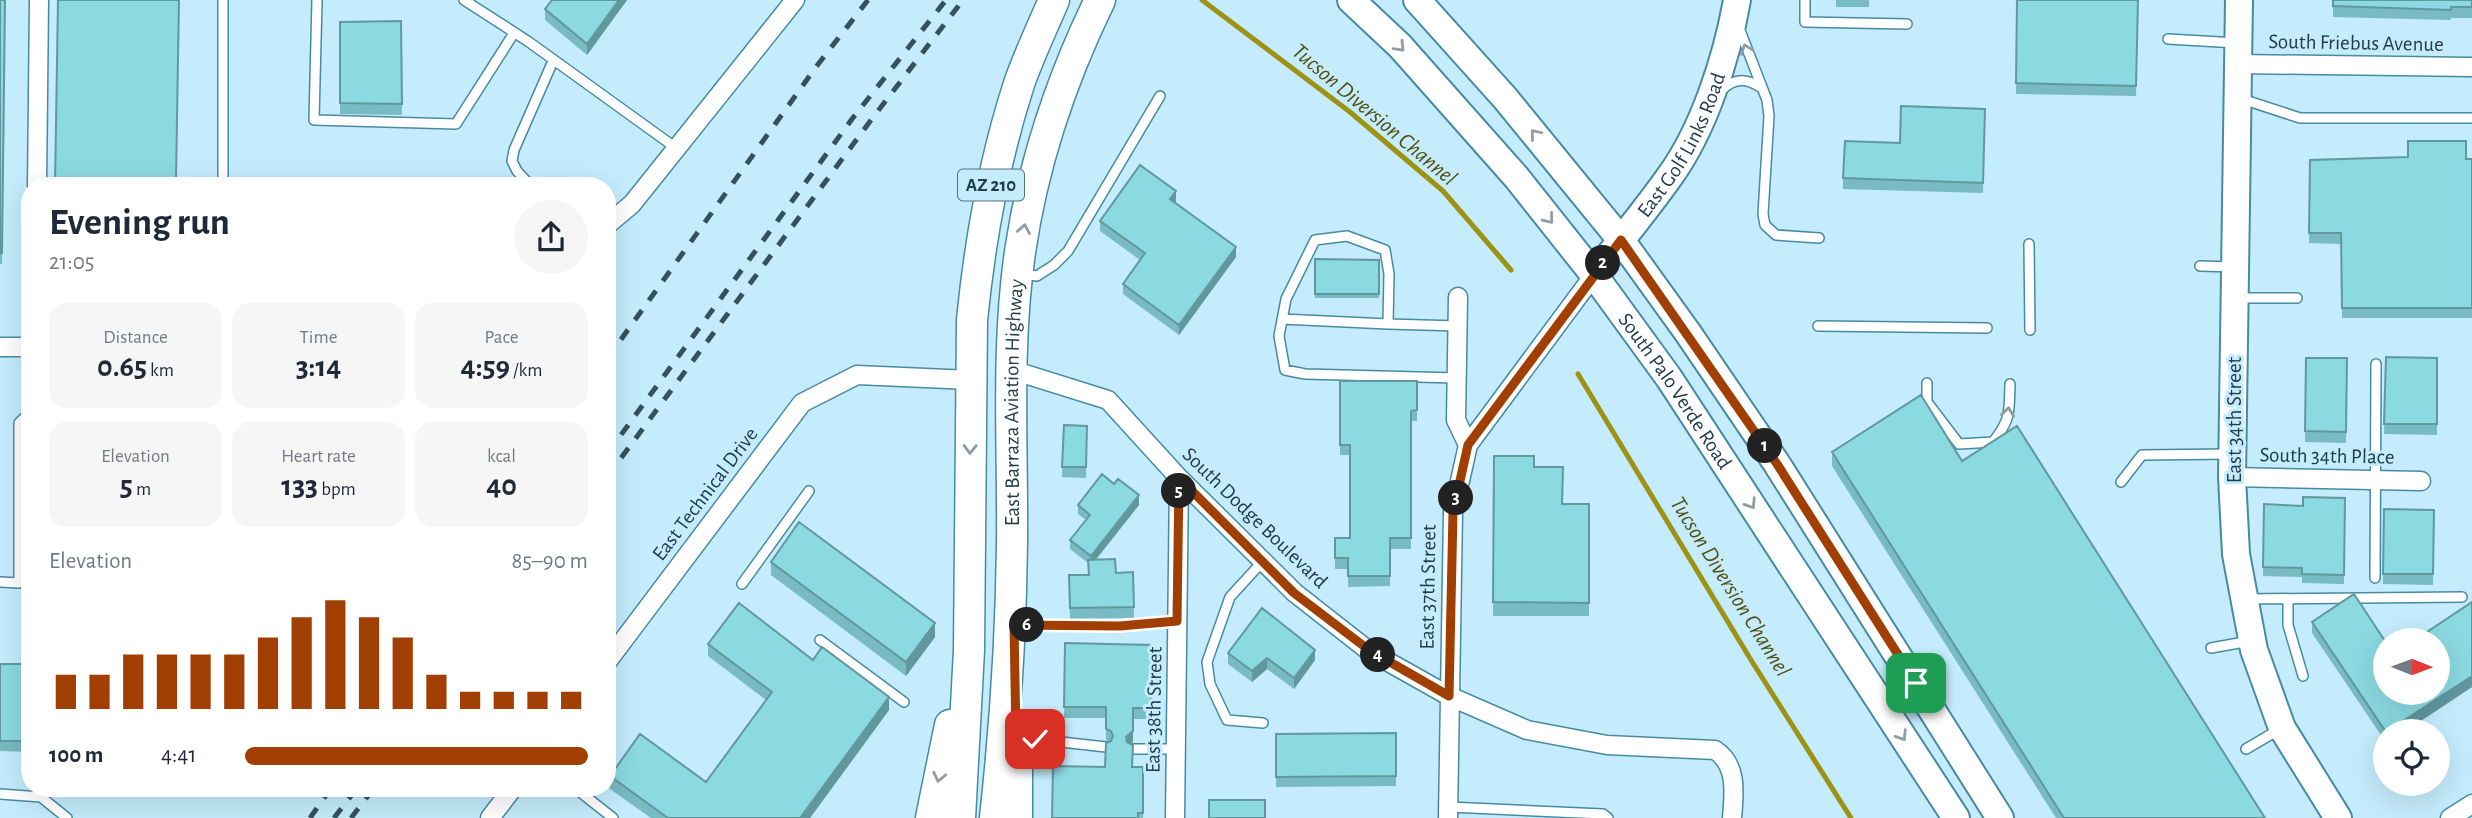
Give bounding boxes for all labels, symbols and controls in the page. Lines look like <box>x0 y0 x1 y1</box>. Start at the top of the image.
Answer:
street label: South Friebus Avenue <box>2268 31 2444 55</box>
one-way arrow <box>1391 39 1404 52</box>
water label: Tucson Diversion Channel <box>1287 40 1461 191</box>
one-way arrow <box>1740 43 1754 55</box>
street label: East Golf Links Road <box>1633 70 1729 221</box>
one-way arrow <box>1530 130 1543 142</box>
road number: AZ 210 <box>958 169 1024 200</box>
button: share <box>514 200 588 274</box>
text: Evening run <box>49 204 230 242</box>
one-way arrow <box>1541 210 1553 223</box>
one-way arrow <box>1016 223 1031 235</box>
pin: 2 <box>1586 246 1620 280</box>
text: 21:05 <box>49 251 94 274</box>
text: 2 <box>1598 253 1607 272</box>
street label: East Barraza Aviation Highway <box>1001 278 1027 526</box>
street label: South Palo Verde Road <box>1615 309 1736 473</box>
text: Distance <box>103 328 168 347</box>
text: Time <box>300 328 337 347</box>
text: Pace <box>484 328 519 347</box>
text: 0.65 <box>97 352 147 382</box>
text: 3:14 <box>296 352 341 382</box>
text: 4:59 <box>461 352 510 382</box>
street label: East 34th Street <box>2224 356 2245 483</box>
text: km <box>147 361 174 380</box>
text: /km <box>510 361 542 380</box>
one-way arrow <box>2001 406 2016 417</box>
street label: East Technical Drive <box>648 424 762 564</box>
pin: 1 <box>1748 428 1782 464</box>
text: 1 <box>1761 436 1768 455</box>
one-way arrow <box>962 444 978 454</box>
street label: South Dodge Boulevard <box>1179 444 1332 592</box>
street label: South 34th Place <box>2259 444 2395 468</box>
text: Elevation <box>101 447 170 466</box>
text: Heart rate <box>281 447 356 466</box>
text: kcal <box>487 447 516 466</box>
text: 5 <box>120 471 133 501</box>
text: 133 <box>281 471 318 501</box>
text: 40 <box>486 471 517 501</box>
pin: 5 <box>1162 474 1196 508</box>
text: m <box>133 480 151 499</box>
text: bpm <box>318 480 356 499</box>
pin: 3 <box>1438 480 1474 516</box>
text: 5 <box>1174 481 1183 500</box>
text: 3 <box>1451 488 1460 507</box>
water label: Tucson Diversion Channel <box>1665 493 1795 681</box>
one-way arrow <box>1743 496 1756 509</box>
street label: East 37th Street <box>1416 524 1440 650</box>
text: Elevation <box>49 550 132 573</box>
text: 85–90 m <box>511 550 588 573</box>
pin: 6 <box>1010 608 1044 642</box>
text: 6 <box>1022 615 1031 634</box>
north arrow <box>2373 628 2450 705</box>
map controls <box>2373 628 2450 796</box>
pin: 4 <box>1360 638 1396 672</box>
text: 4 <box>1373 645 1382 664</box>
street label: East 38th Street <box>1142 646 1166 773</box>
pin <box>1886 653 1946 713</box>
icon: arrive <box>1897 664 1935 702</box>
pin <box>1005 709 1065 769</box>
button: locate <box>2373 719 2450 796</box>
icon: check <box>1016 720 1054 758</box>
one-way arrow <box>1894 728 1906 741</box>
text: 100 m <box>49 744 103 767</box>
text: 4:41 <box>161 744 196 767</box>
one-way arrow <box>933 771 948 783</box>

